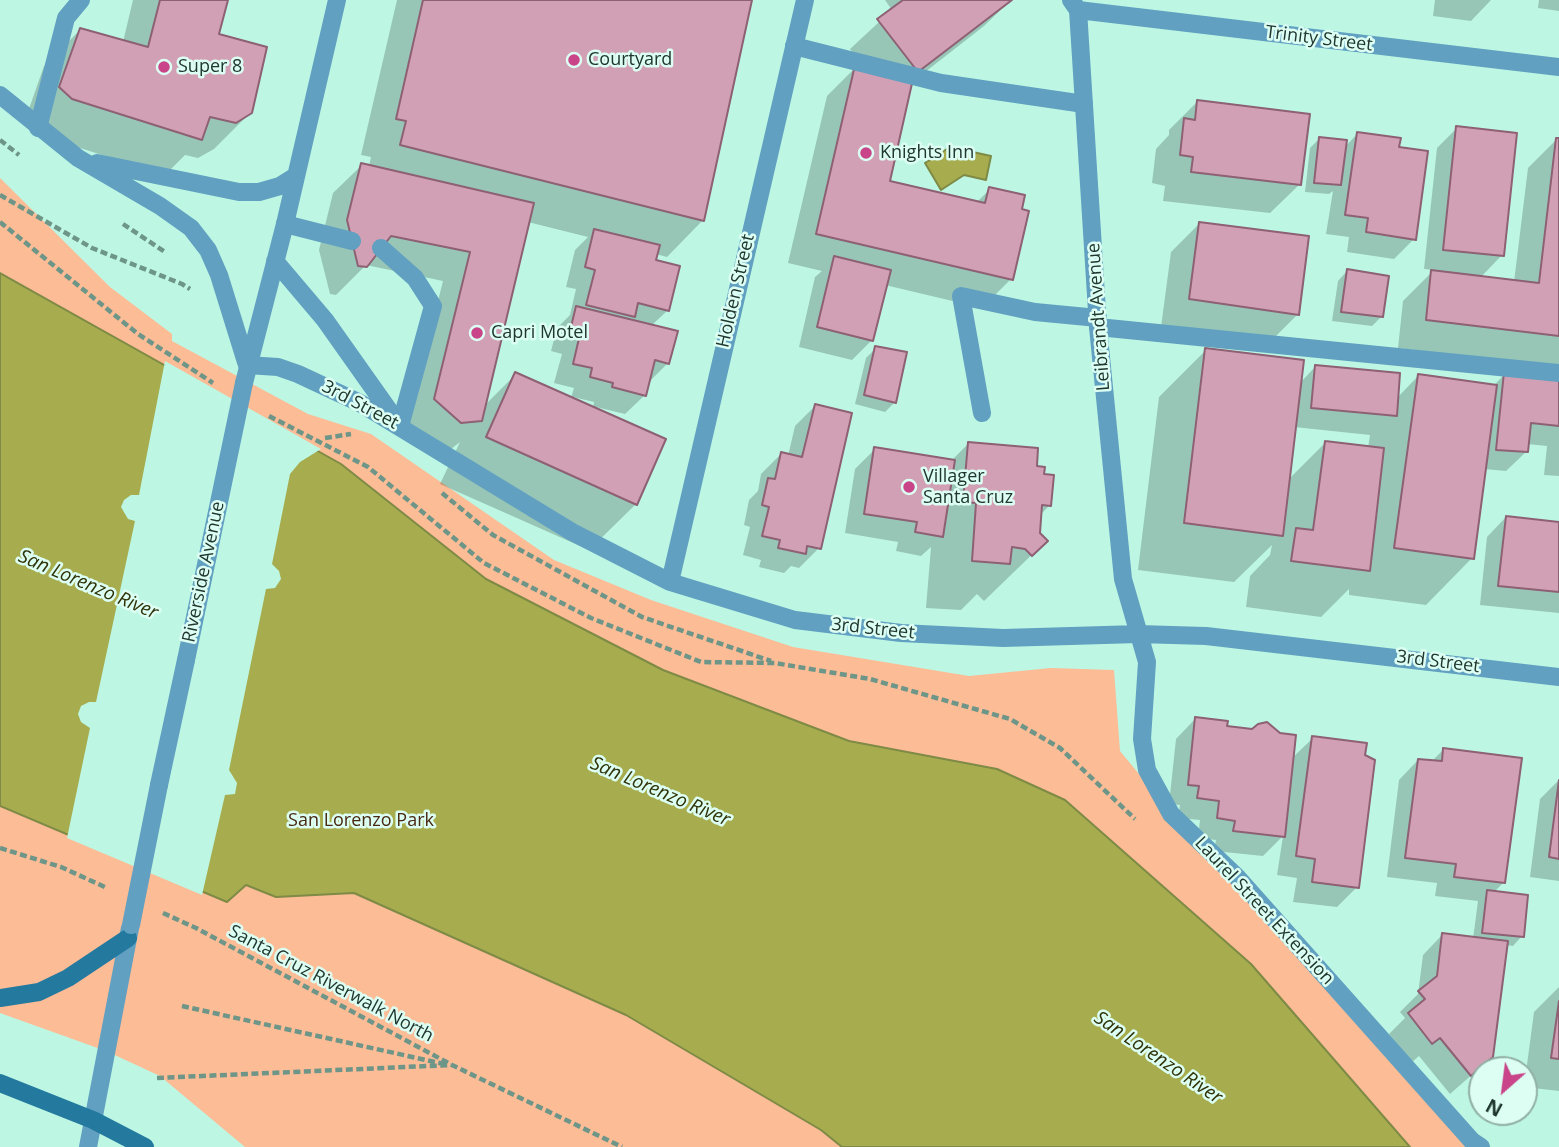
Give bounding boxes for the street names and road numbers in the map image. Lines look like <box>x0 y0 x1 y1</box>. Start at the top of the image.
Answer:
street label: Trinity Street <box>1264 22 1374 56</box>
street label: Holden Street <box>712 232 760 350</box>
street label: Leibrandt Avenue <box>1083 242 1115 392</box>
street label: 3rd Street <box>318 376 402 434</box>
street label: Riverside Avenue <box>178 499 230 645</box>
street label: 3rd Street <box>830 614 916 644</box>
street label: 3rd Street <box>1395 646 1481 678</box>
street label: Laurel Street Extension <box>1190 833 1338 989</box>
street label: Santa Cruz Riverwalk North <box>225 921 437 1047</box>

